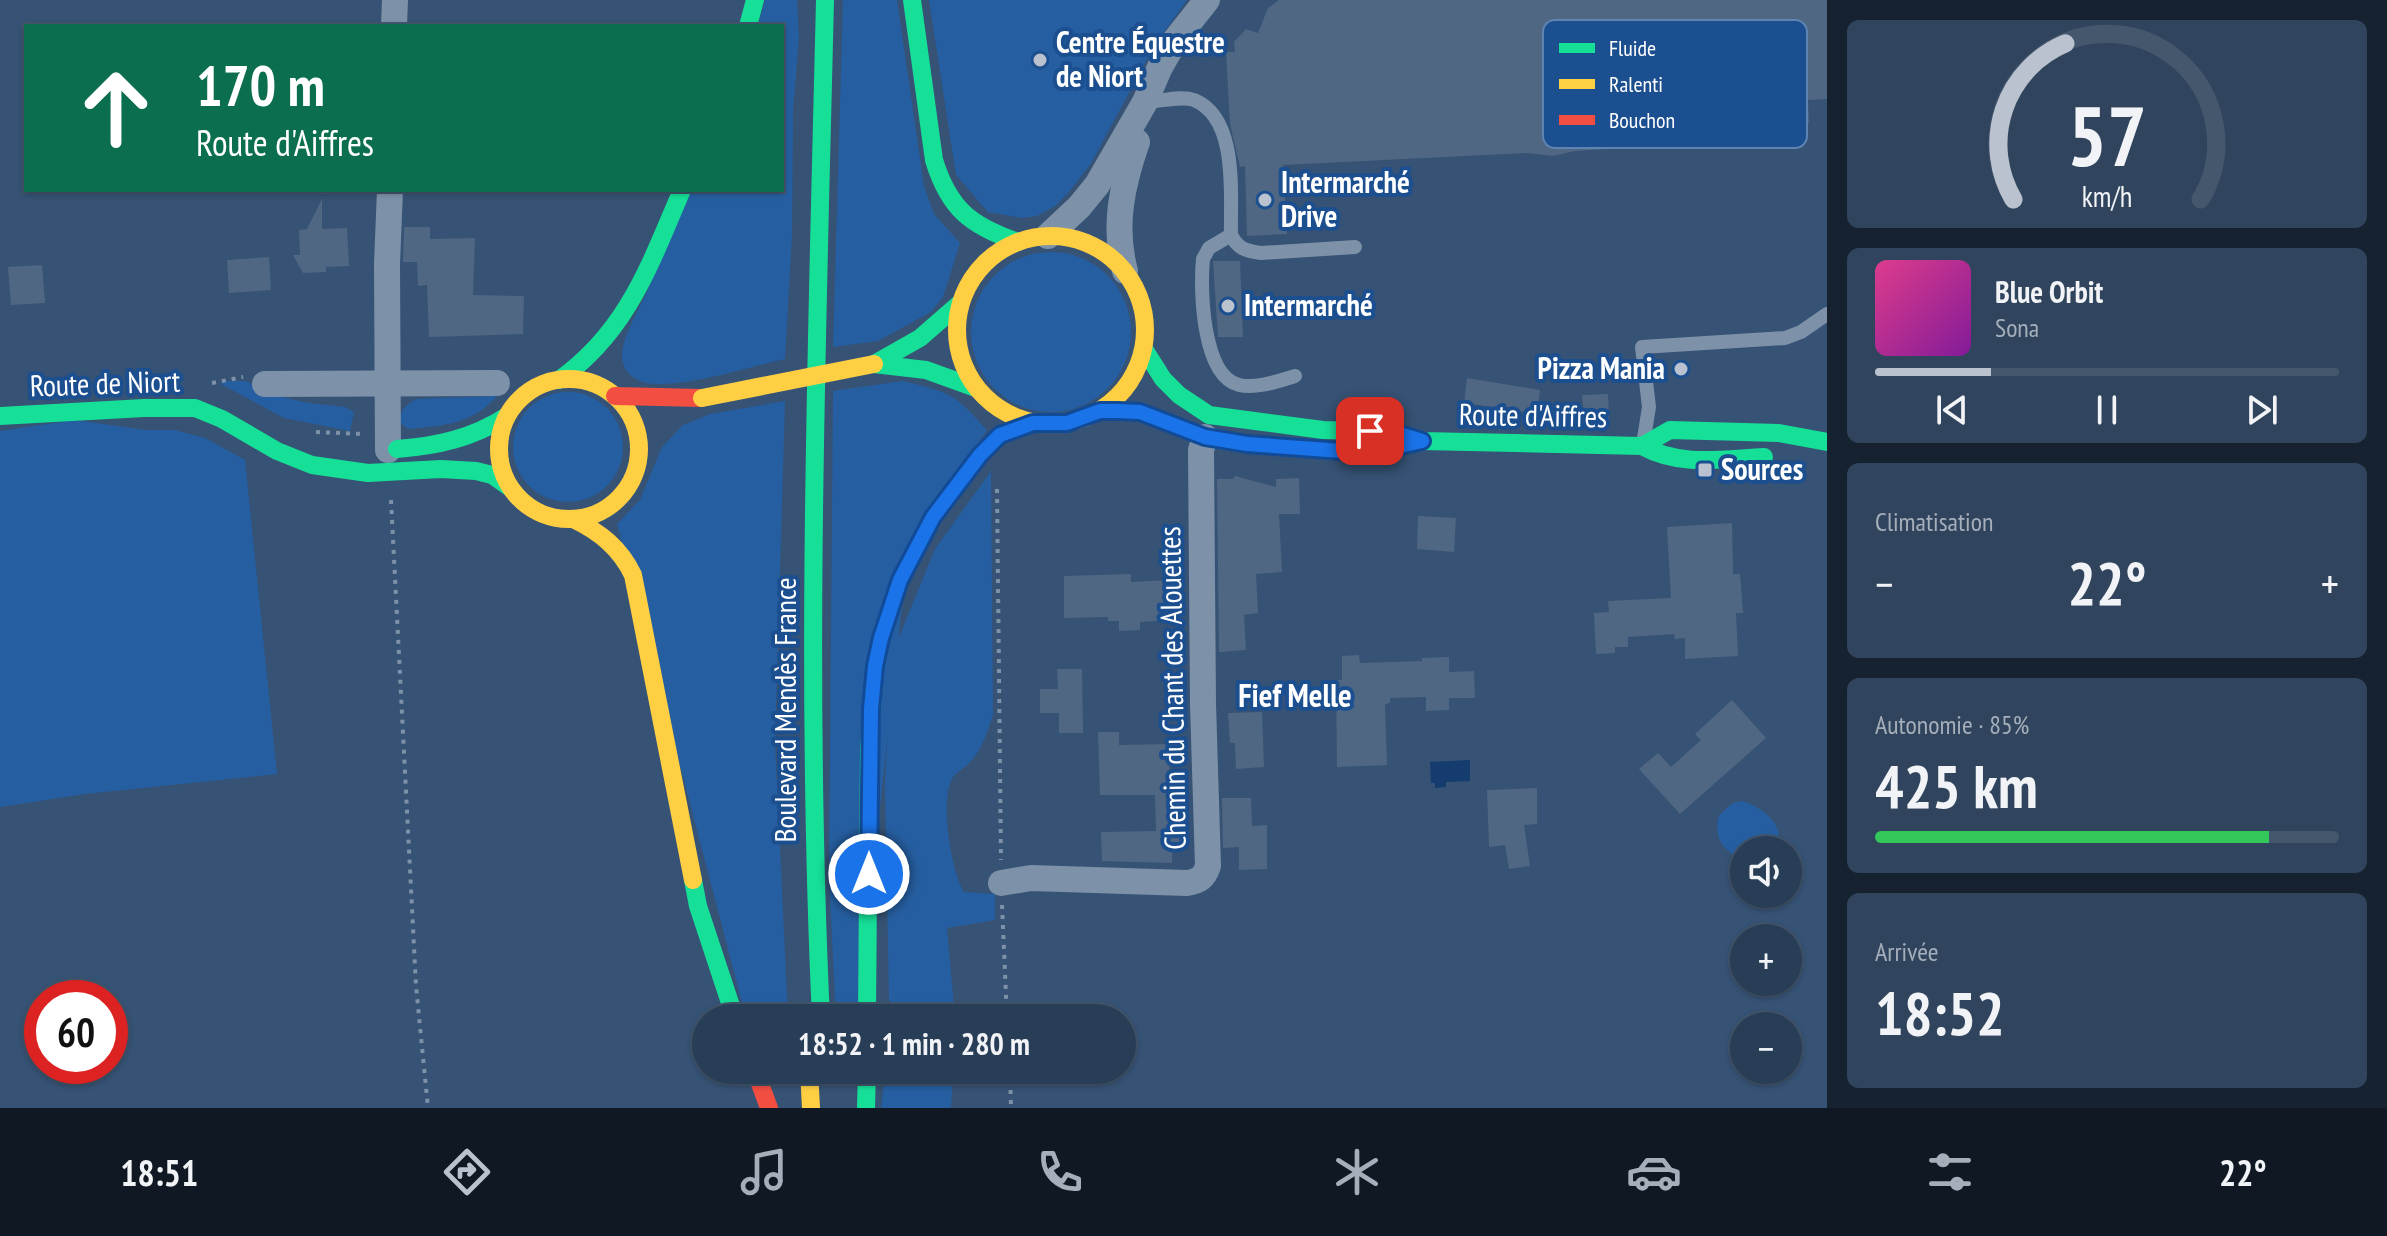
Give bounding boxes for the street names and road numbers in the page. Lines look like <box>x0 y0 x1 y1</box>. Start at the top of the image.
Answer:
street label: Route de Niort <box>29 360 182 405</box>
street label: Route d'Aiffres <box>1459 394 1608 435</box>
street label: Chemin du Chant des Alouettes <box>1149 526 1194 850</box>
street label: Boulevard Mendès France <box>765 577 804 843</box>

